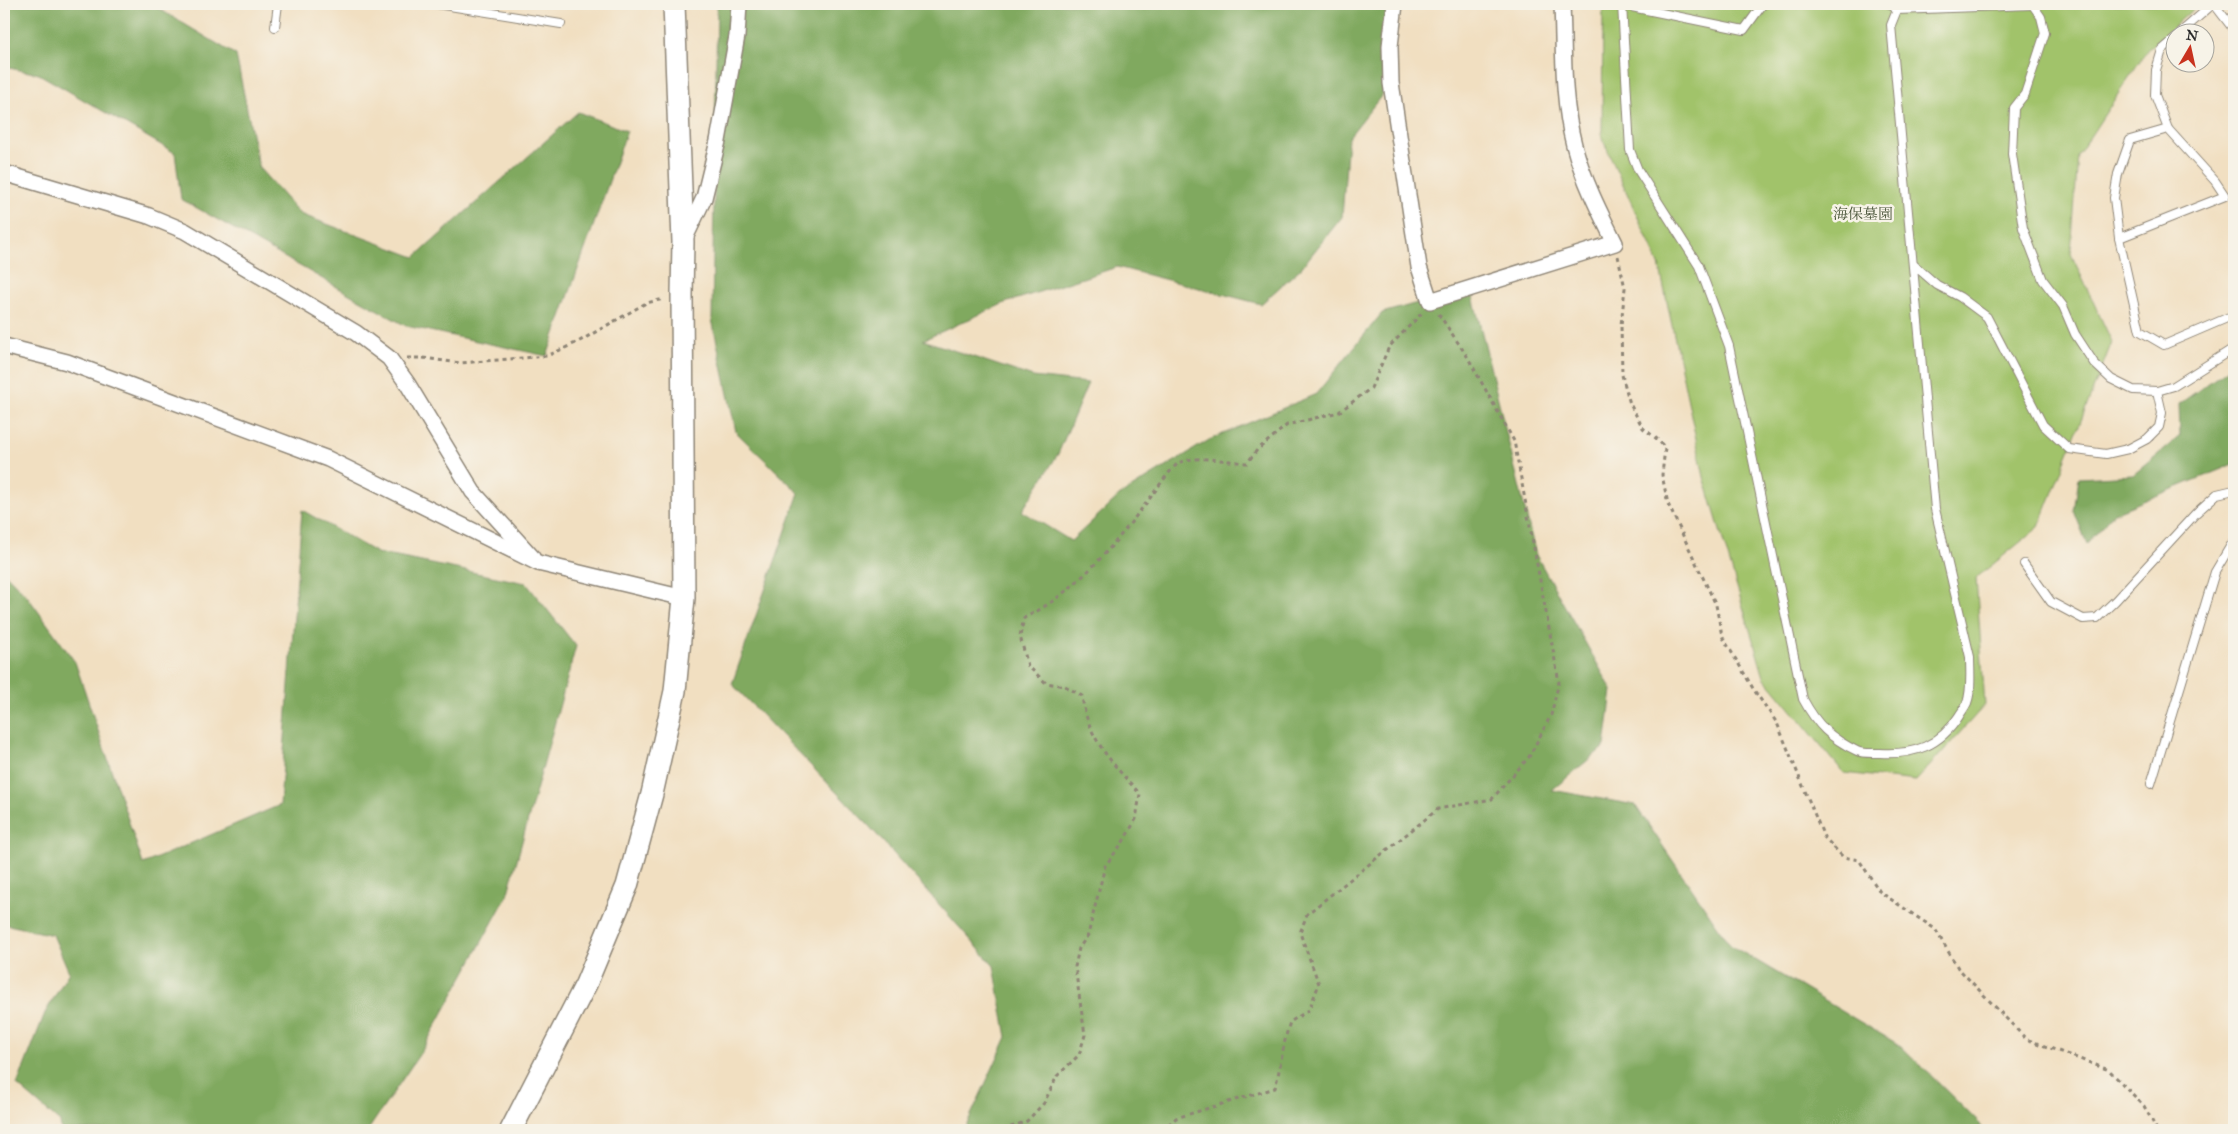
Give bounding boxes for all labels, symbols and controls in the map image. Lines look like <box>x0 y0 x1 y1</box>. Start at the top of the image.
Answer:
north arrow <box>2166 22 2216 72</box>
text: N <box>2185 26 2199 45</box>
park label: 海保墓園 <box>1833 205 1893 223</box>

